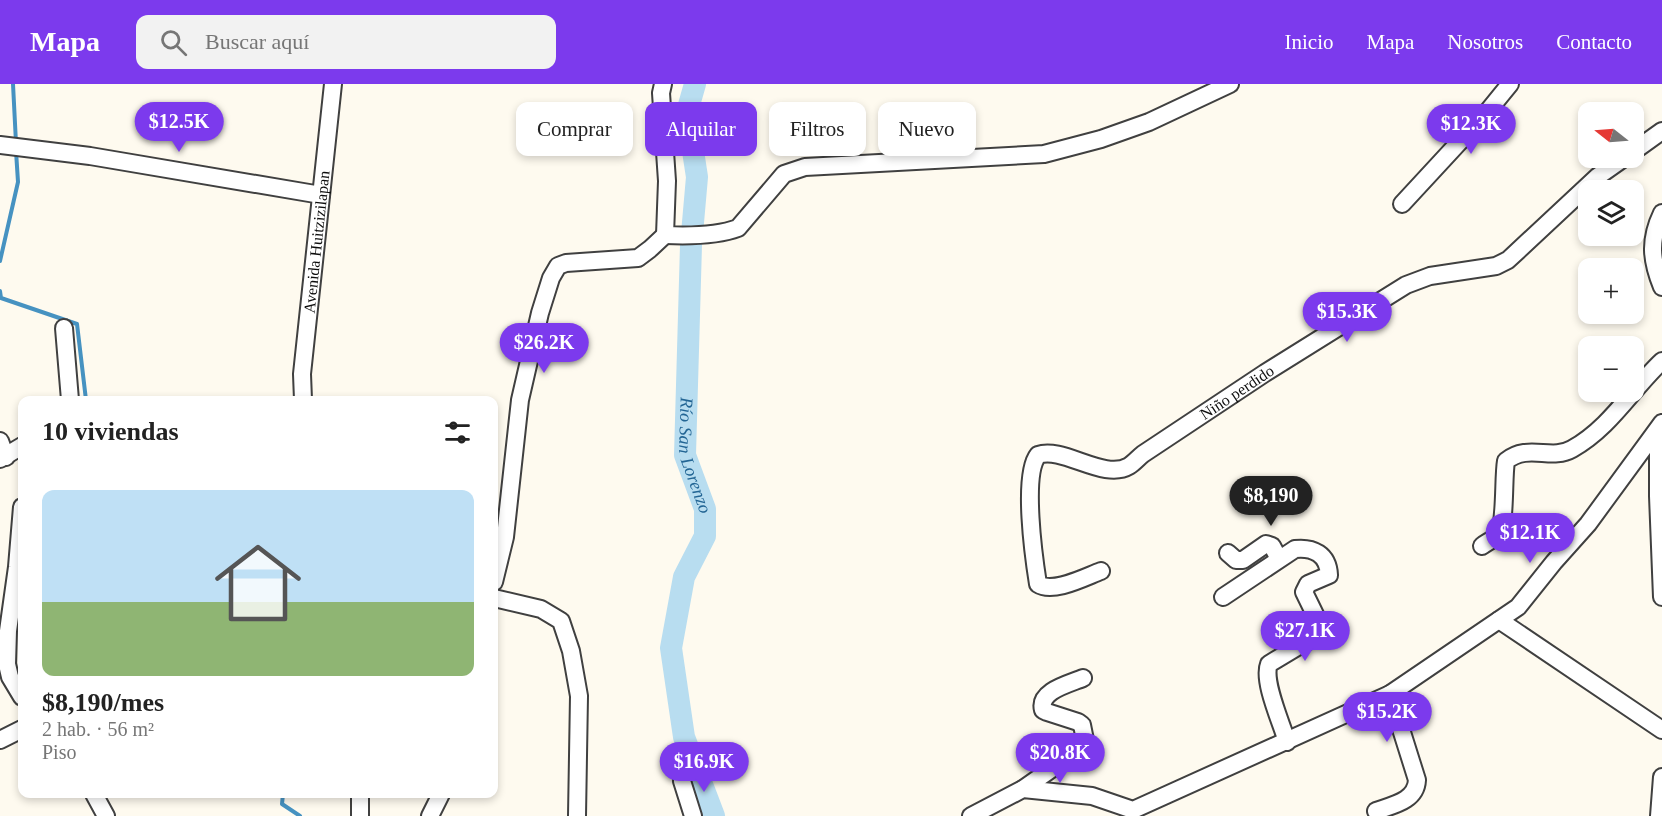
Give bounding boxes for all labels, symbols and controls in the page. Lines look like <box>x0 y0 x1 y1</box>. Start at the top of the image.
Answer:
search box <box>136 15 556 69</box>
text: Mapa <box>30 26 100 57</box>
icon: search <box>157 26 190 59</box>
text: Buscar aquí <box>205 29 309 54</box>
text: Inicio <box>1285 30 1334 54</box>
text: Mapa <box>1367 30 1414 54</box>
text: Nosotros <box>1447 30 1523 54</box>
text: Contacto <box>1556 30 1632 54</box>
pin: $12.5K <box>130 102 228 153</box>
chip: Comprar <box>516 102 633 156</box>
chip: Alquilar <box>645 102 757 156</box>
chip: Filtros <box>769 102 866 156</box>
chip: Nuevo <box>878 102 976 156</box>
north arrow <box>1578 102 1644 168</box>
map controls <box>1578 102 1644 402</box>
pin: $12.3K <box>1422 104 1520 155</box>
text: $12.5K <box>149 110 209 132</box>
text: $12.3K <box>1441 112 1501 134</box>
street label: Avenida Huitzizilapan <box>300 170 332 314</box>
button: layers <box>1578 180 1644 246</box>
button: + <box>1578 258 1644 324</box>
pin: $15.3K <box>1298 292 1396 343</box>
text: $15.3K <box>1317 300 1377 322</box>
pin: $26.2K <box>495 323 593 374</box>
text: $26.2K <box>514 331 574 353</box>
button: − <box>1578 336 1644 402</box>
street label: Niño perdido <box>1197 361 1277 422</box>
water label: Río San Lorenzo <box>675 396 716 516</box>
icon: filters <box>441 416 474 449</box>
text: 10 viviendas <box>42 417 179 446</box>
pin: $8,190 <box>1222 476 1320 527</box>
text: $8,190 <box>1244 484 1299 506</box>
pin: $12.1K <box>1481 513 1579 564</box>
text: $12.1K <box>1500 521 1560 543</box>
icon: home <box>204 529 312 637</box>
pin: $27.1K <box>1256 611 1354 662</box>
text: $27.1K <box>1275 619 1335 641</box>
text: $8,190/mes <box>42 688 164 717</box>
pin: $15.2K <box>1338 692 1436 743</box>
text: $15.2K <box>1357 700 1417 722</box>
text: 2 hab. · 56 m² <box>42 718 154 740</box>
pin: $20.8K <box>1011 733 1109 784</box>
text: Piso <box>42 741 76 763</box>
text: $20.8K <box>1030 741 1090 763</box>
pin: $16.9K <box>655 742 753 793</box>
text: $16.9K <box>674 750 734 772</box>

